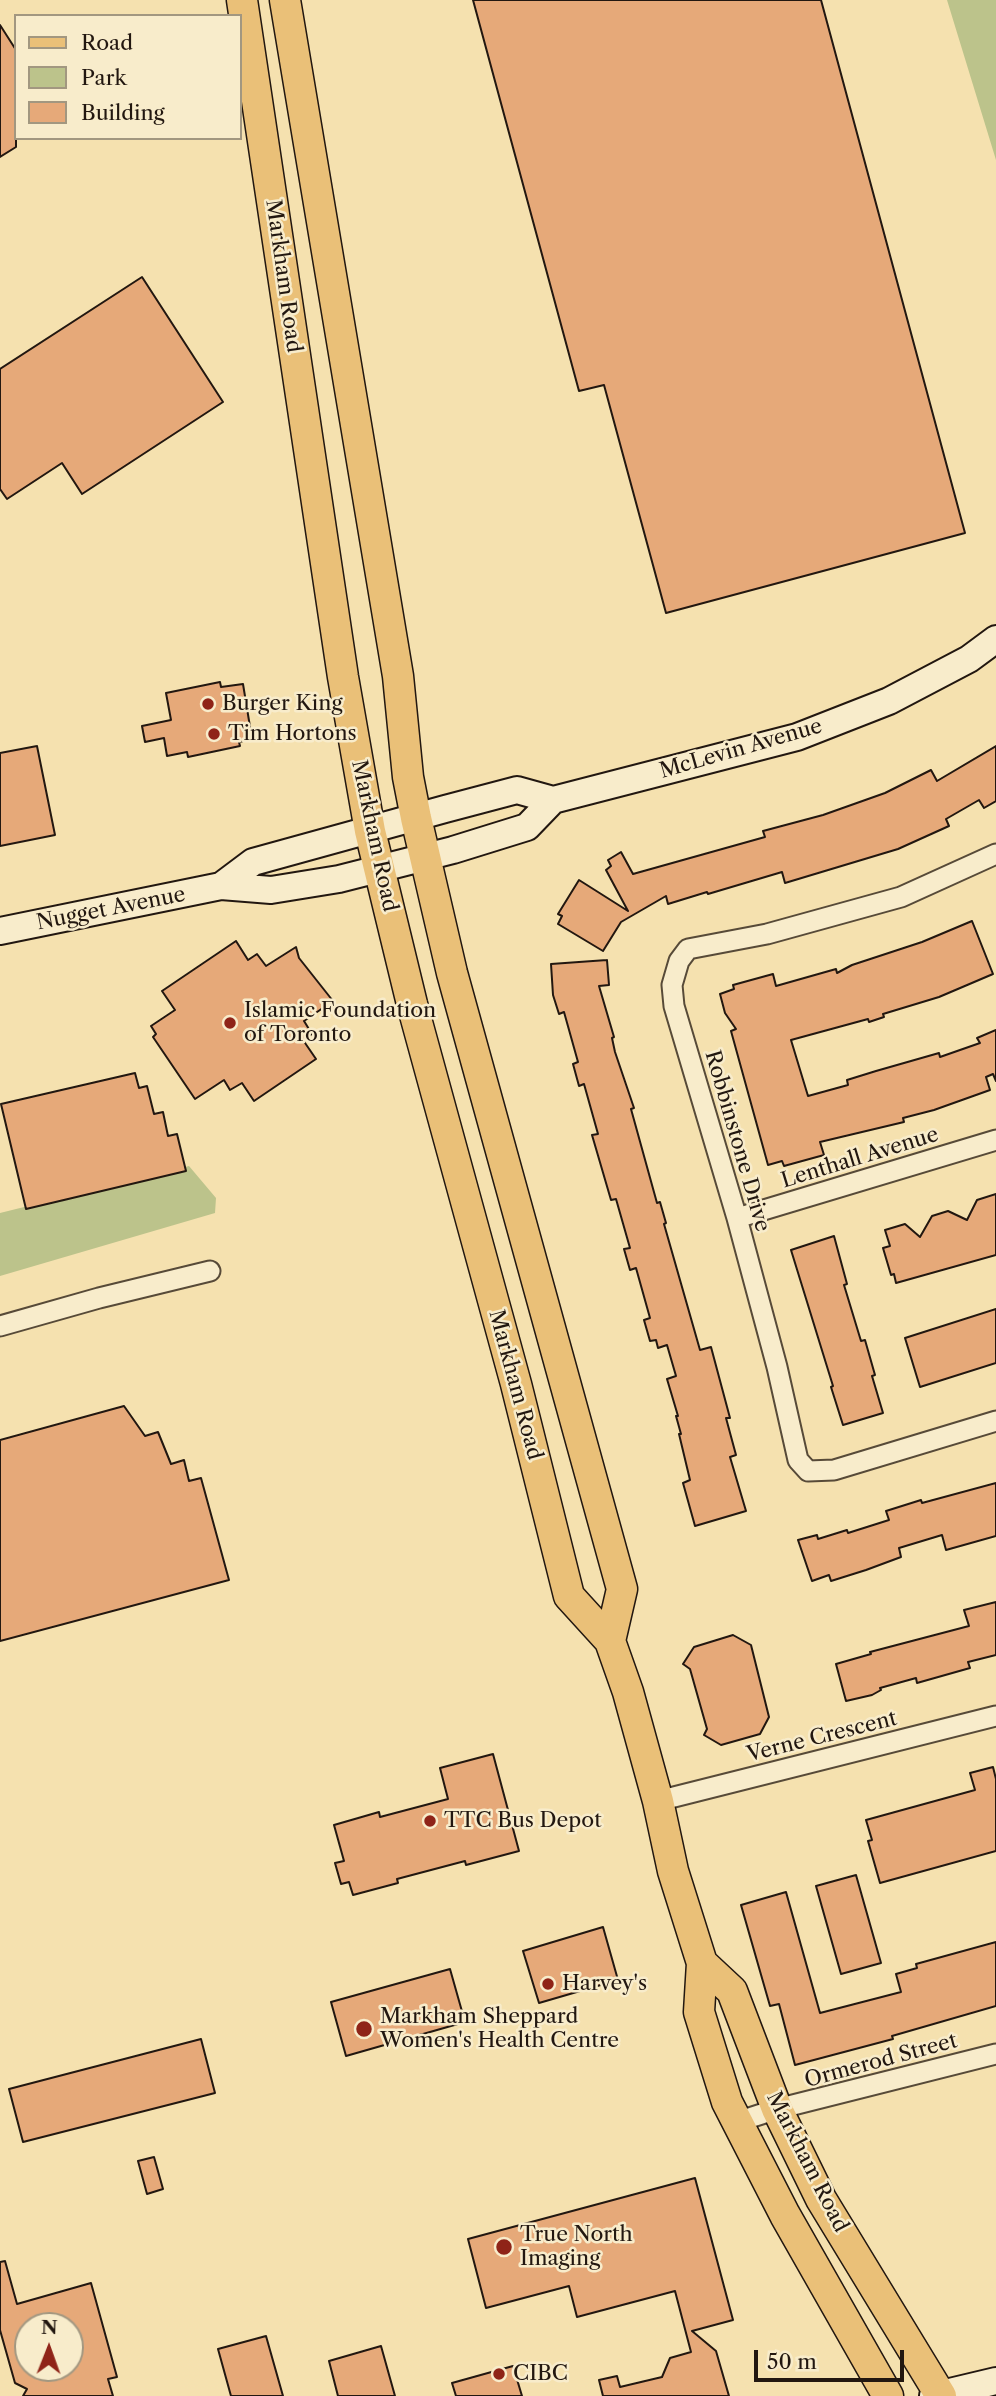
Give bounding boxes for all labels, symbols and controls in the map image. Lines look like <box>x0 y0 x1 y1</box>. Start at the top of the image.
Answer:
legend <box>14 14 242 140</box>
text: Road <box>81 30 133 55</box>
text: Park <box>81 65 127 90</box>
text: Building <box>81 100 165 125</box>
street label: Markham Road <box>260 198 306 354</box>
place label: Burger King <box>222 691 342 717</box>
marker: Burger King <box>200 696 216 712</box>
street label: McLevin Avenue <box>657 714 825 784</box>
place label: Tim Hortons <box>228 721 357 747</box>
marker: Tim Hortons <box>206 726 222 742</box>
street label: Markham Road <box>346 758 402 914</box>
street label: Nugget Avenue <box>34 882 188 936</box>
place label: Islamic Foundation of Toronto <box>244 998 436 1048</box>
marker: Islamic Foundation of Toronto <box>222 1015 238 1031</box>
street label: Robbinstone Drive <box>699 1047 775 1235</box>
street label: Lenthall Avenue <box>778 1122 942 1194</box>
street label: Markham Road <box>483 1307 547 1463</box>
street label: Verne Crescent <box>745 1706 899 1768</box>
place label: TTC Bus Depot <box>444 1808 602 1834</box>
marker: TTC Bus Depot <box>422 1813 438 1829</box>
place label: Harvey's <box>562 1971 647 1997</box>
marker: Harvey's <box>540 1976 556 1992</box>
place label: Markham Sheppard Women's Health Centre <box>380 2004 619 2054</box>
marker: Markham Sheppard Women's Health Centre <box>354 2019 374 2039</box>
street label: Ormerod Street <box>802 2029 960 2093</box>
street label: Markham Road <box>761 2087 853 2237</box>
place label: True North Imaging <box>520 2222 633 2272</box>
marker: True North Imaging <box>494 2237 514 2257</box>
north arrow <box>14 2312 84 2382</box>
text: N <box>41 2316 58 2339</box>
scale bar <box>758 2336 908 2380</box>
text: 50 m <box>767 2349 817 2374</box>
place label: CIBC <box>513 2361 568 2387</box>
marker: CIBC <box>491 2366 507 2382</box>

